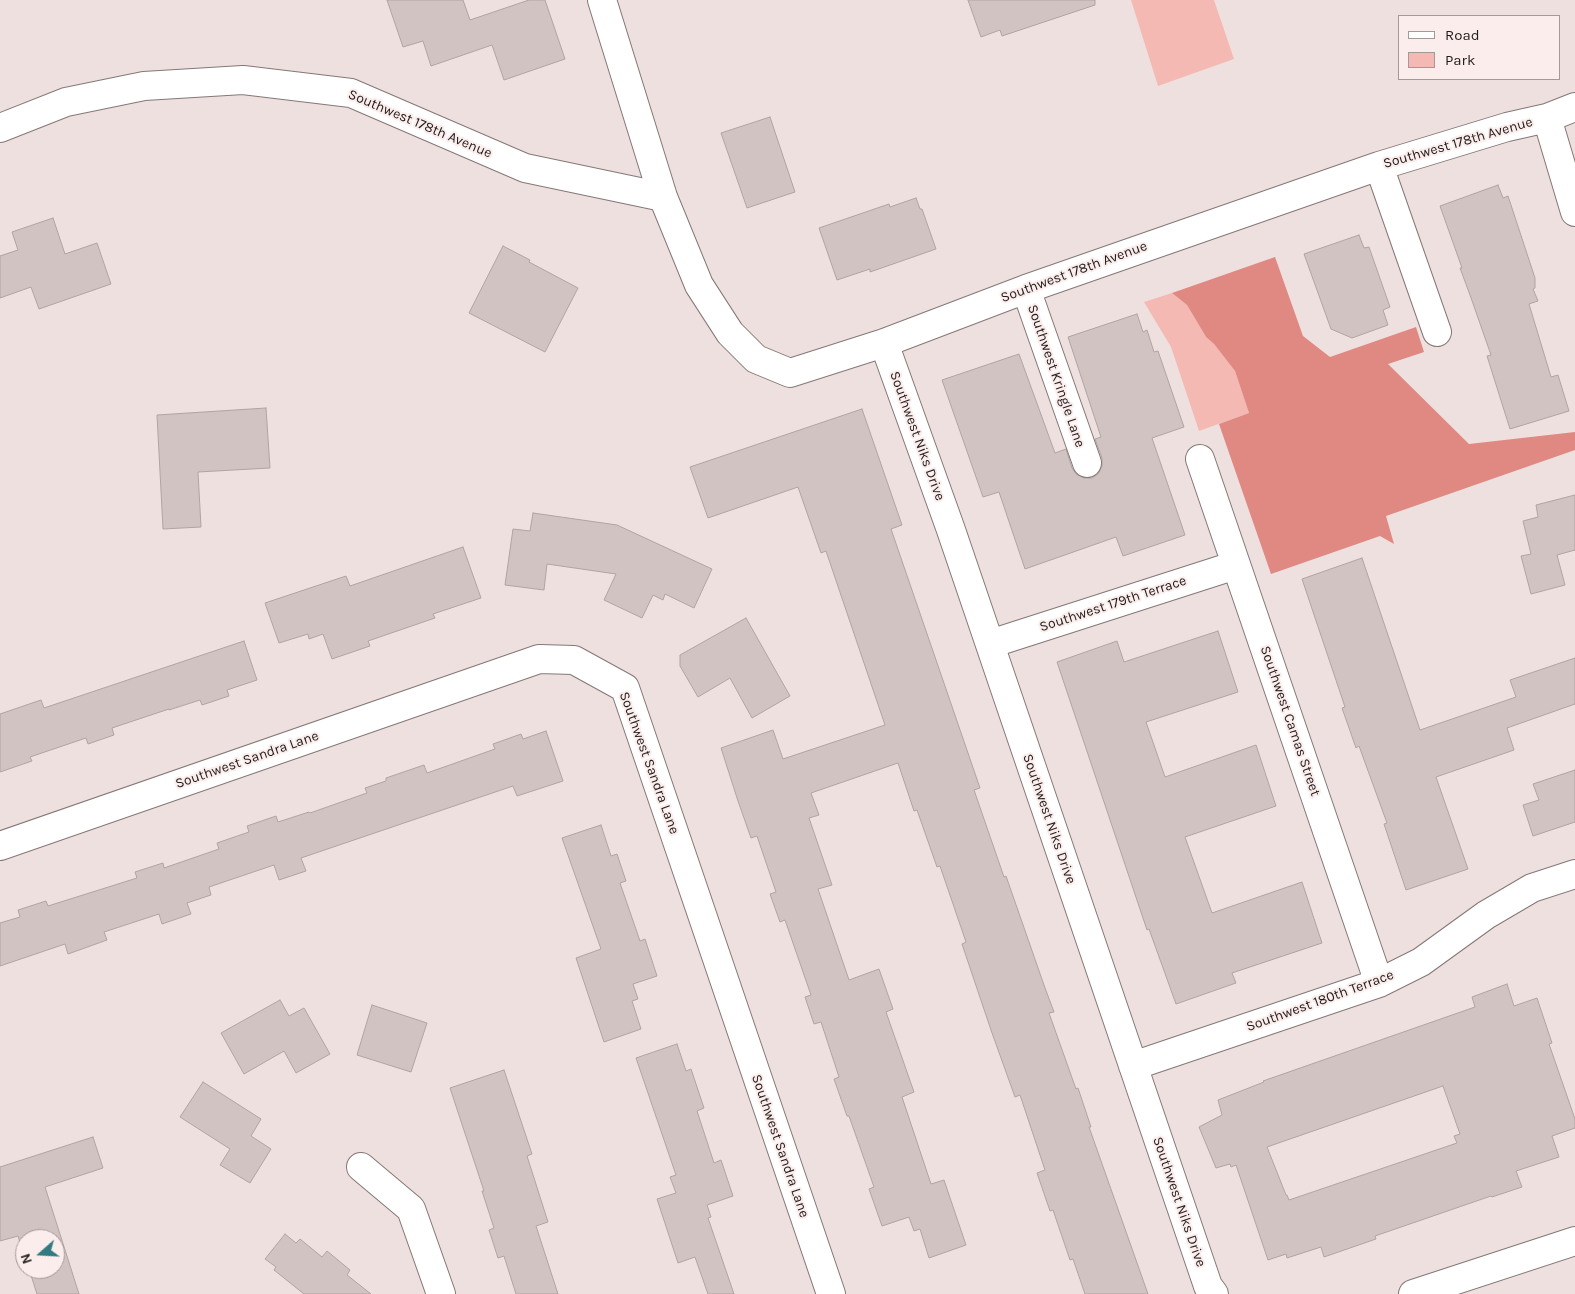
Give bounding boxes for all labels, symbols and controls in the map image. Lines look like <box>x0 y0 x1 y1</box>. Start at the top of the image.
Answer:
legend <box>1398 15 1560 80</box>
text: Road <box>1445 26 1480 44</box>
text: Park <box>1445 51 1475 69</box>
street label: Southwest 178th Avenue <box>346 86 494 162</box>
street label: Southwest 178th Avenue <box>1381 114 1535 172</box>
street label: Southwest 178th Avenue <box>999 238 1149 306</box>
street label: Southwest Kringle Lane <box>1024 302 1088 450</box>
street label: Southwest Niks Drive <box>886 369 948 503</box>
street label: Southwest 179th Terrace <box>1037 572 1189 636</box>
street label: Southwest Camas Street <box>1256 644 1324 798</box>
street label: Southwest Sandra Lane <box>615 689 683 837</box>
street label: Southwest Sandra Lane <box>173 728 321 792</box>
street label: Southwest Niks Drive <box>1019 752 1079 886</box>
street label: Southwest 180th Terrace <box>1244 967 1396 1035</box>
street label: Southwest Sandra Lane <box>748 1072 812 1220</box>
street label: Southwest Niks Drive <box>1149 1135 1209 1269</box>
north arrow <box>15 1229 65 1279</box>
text: N <box>17 1251 36 1266</box>

